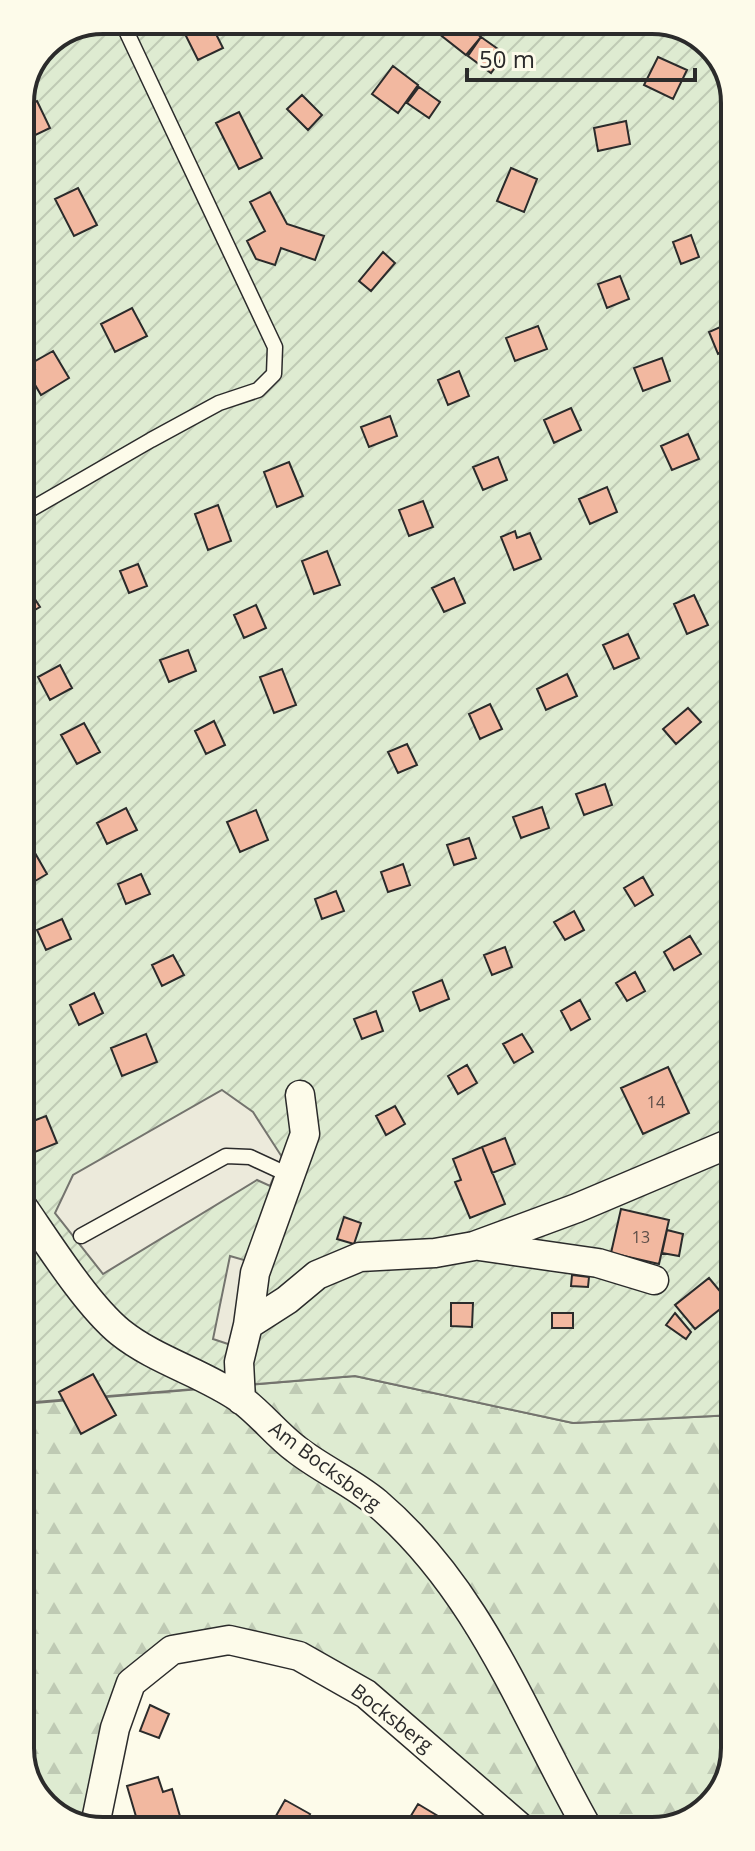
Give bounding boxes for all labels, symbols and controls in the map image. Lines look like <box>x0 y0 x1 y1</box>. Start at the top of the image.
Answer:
scale bar <box>467 32 695 82</box>
text: 50 m <box>479 42 535 75</box>
house number: 14 <box>647 1091 665 1113</box>
house number: 13 <box>632 1226 650 1248</box>
street label: Am Bocksberg <box>264 1415 387 1517</box>
street label: Bocksberg <box>346 1677 439 1758</box>

